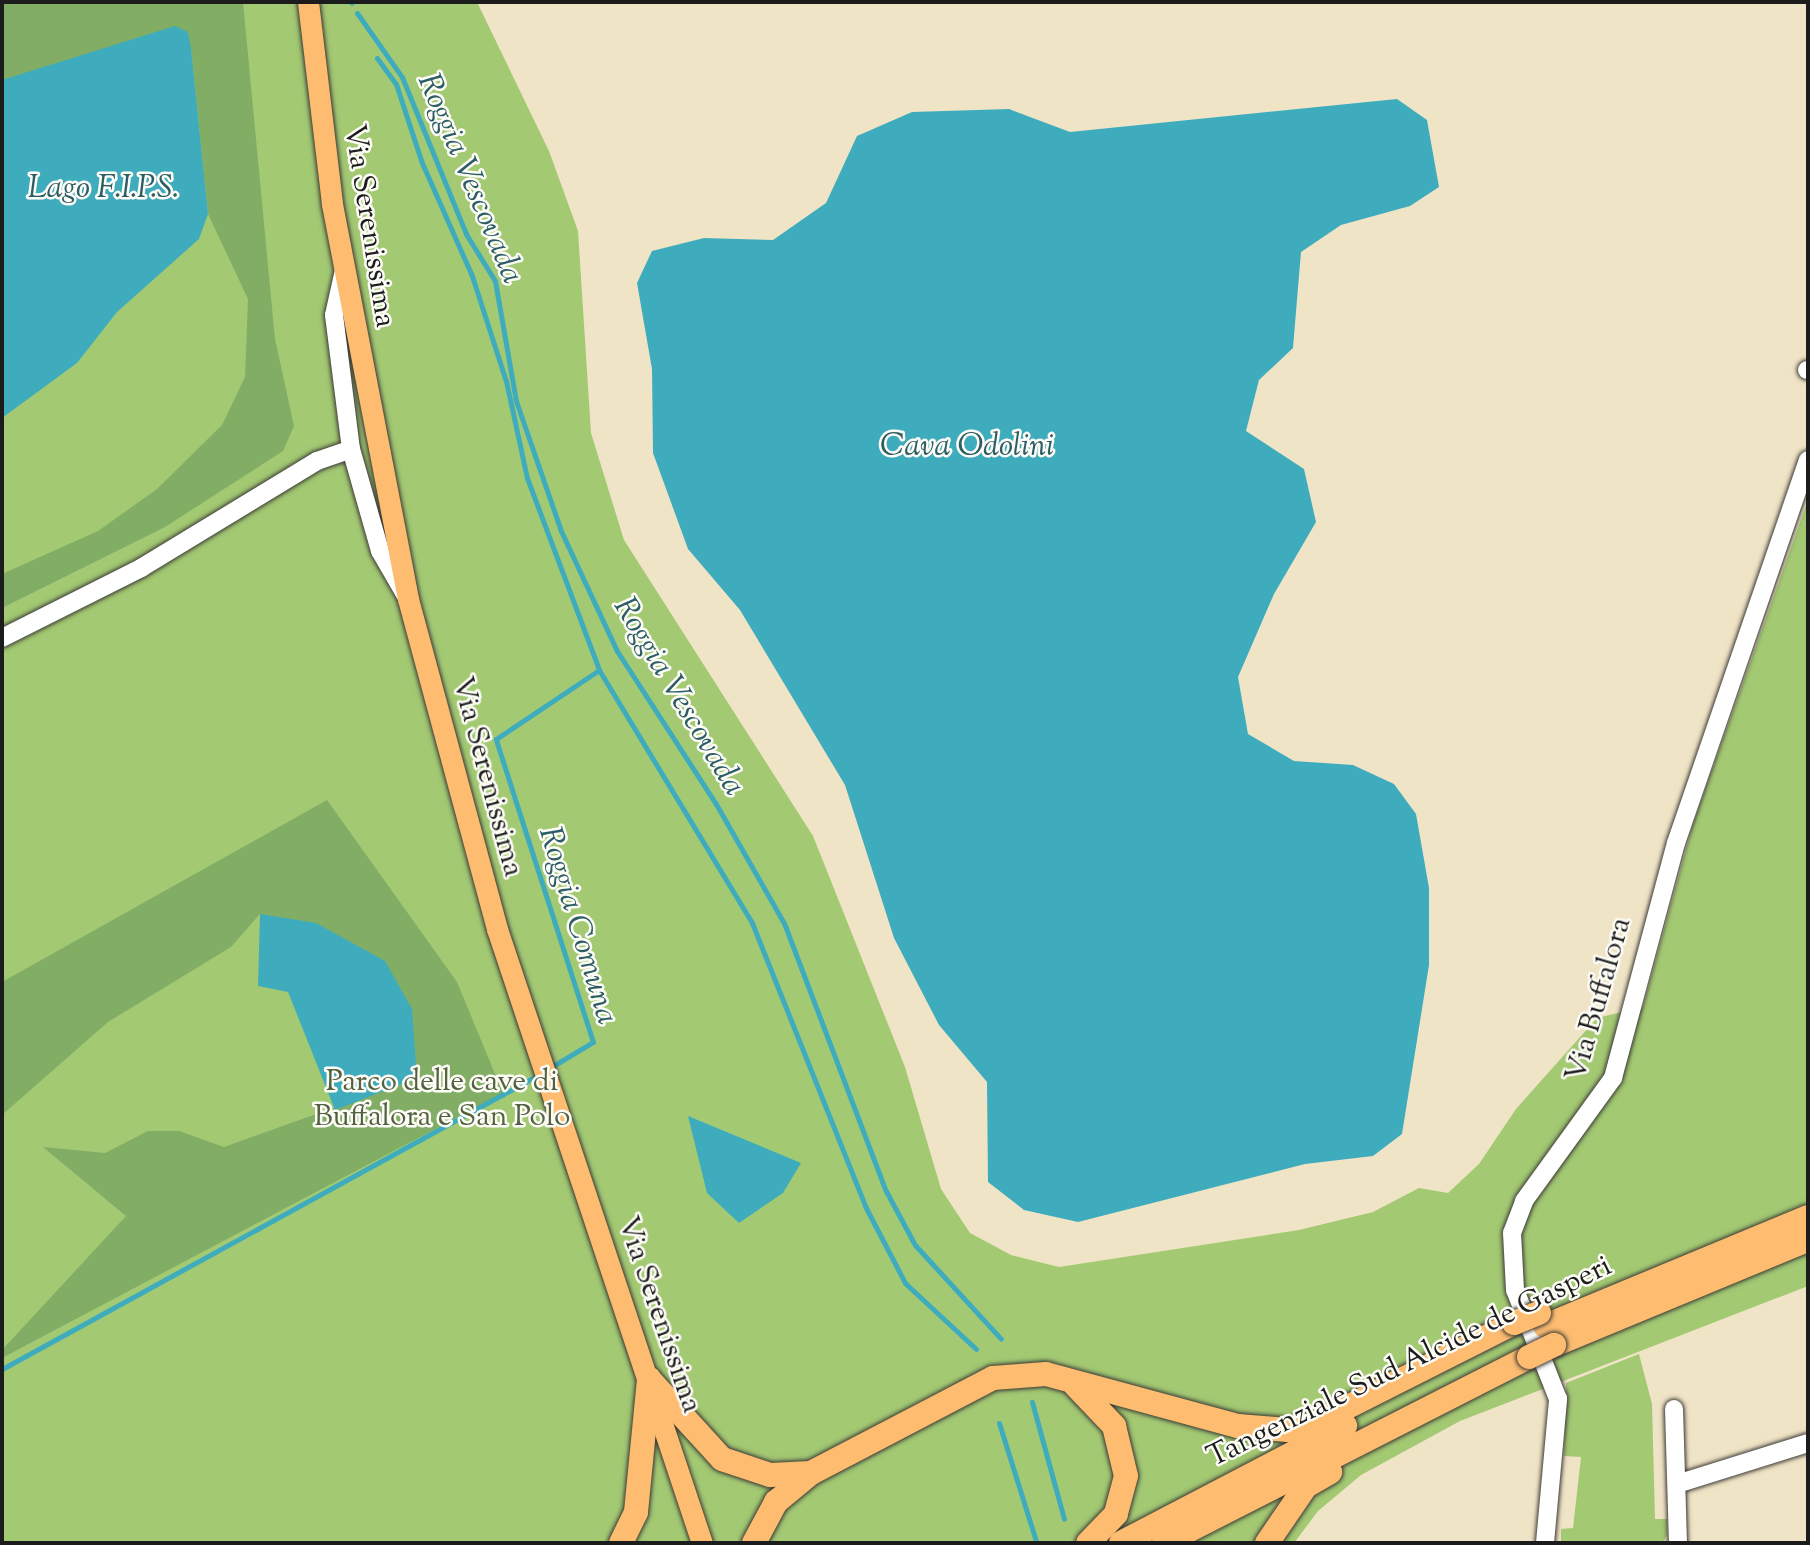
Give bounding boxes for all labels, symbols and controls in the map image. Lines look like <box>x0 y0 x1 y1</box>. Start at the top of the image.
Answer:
water label: Roggia Vescovada <box>407 68 531 290</box>
street label: Via Serenissima <box>334 122 402 330</box>
water label: Lago F.I.P.S. <box>27 170 179 208</box>
water label: Cava Odolini <box>880 428 1054 466</box>
water label: Roggia Vescovada <box>604 591 752 803</box>
street label: Via Serenissima <box>442 673 530 881</box>
water label: Roggia Comuna <box>529 823 625 1029</box>
street label: Via Buffalora <box>1559 914 1641 1086</box>
park label: Parco delle cave di Buffalora e San Polo <box>314 1065 570 1136</box>
street label: Via Serenissima <box>608 1212 708 1418</box>
street label: Tangenziale Sud Alcide de Gasperi <box>1202 1249 1618 1477</box>

